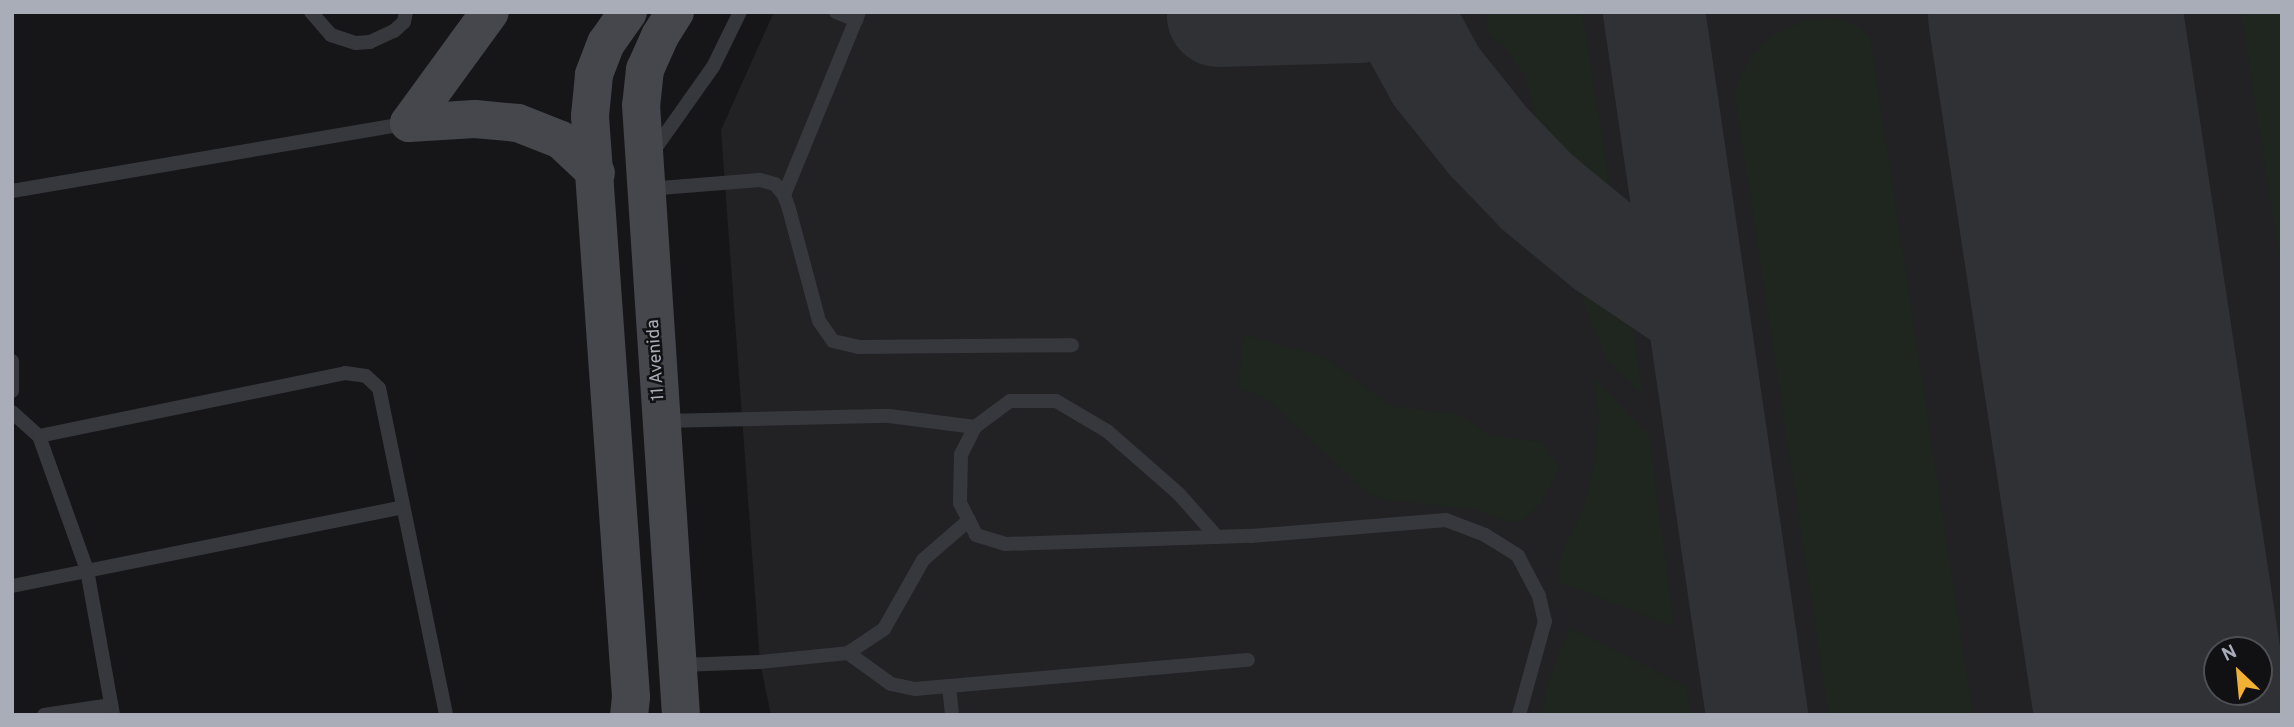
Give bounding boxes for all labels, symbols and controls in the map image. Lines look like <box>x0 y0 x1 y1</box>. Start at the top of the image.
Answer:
street label: 11 Avenida <box>643 318 671 402</box>
north arrow <box>2203 636 2273 706</box>
text: N <box>2218 640 2241 668</box>

